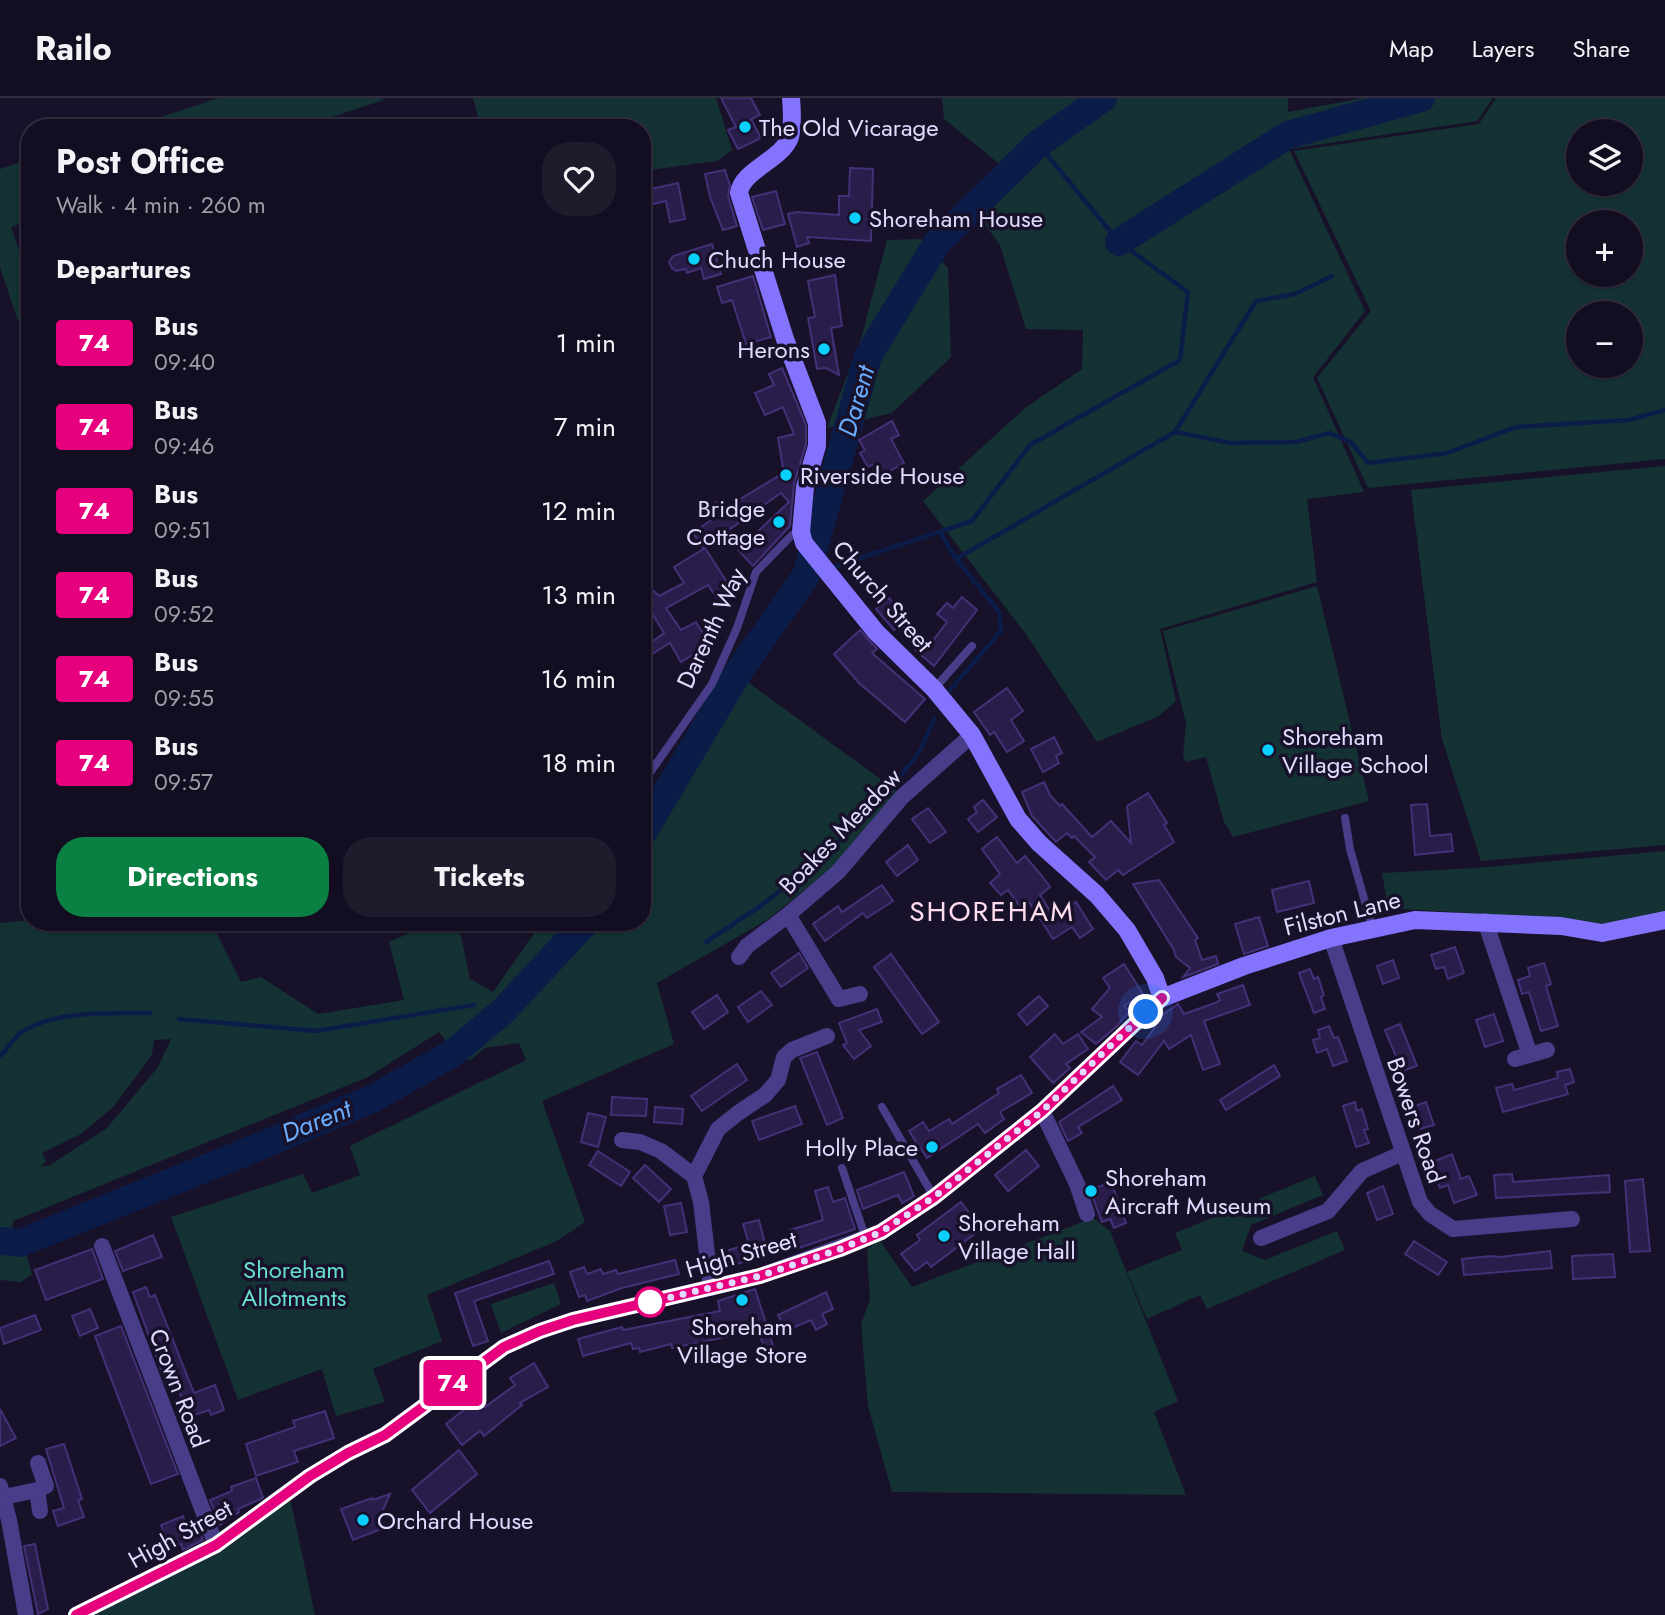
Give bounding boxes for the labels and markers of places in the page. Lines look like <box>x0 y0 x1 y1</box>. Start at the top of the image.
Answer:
place label: The Old Vicarage <box>759 110 939 145</box>
marker: The Old Vicarage <box>737 119 753 135</box>
place label: Shoreham House <box>869 201 1043 236</box>
marker: Shoreham House <box>847 210 863 226</box>
place label: Chuch House <box>708 242 846 277</box>
marker: Chuch House <box>686 251 702 267</box>
place label: Herons <box>737 332 810 367</box>
marker: Herons <box>816 341 832 357</box>
place label: Riverside House <box>800 458 965 493</box>
marker: Riverside House <box>778 467 794 483</box>
place label: Bridge Cottage <box>686 491 765 554</box>
marker: Bridge Cottage <box>771 514 787 530</box>
place label: Shoreham Village School <box>1282 719 1429 782</box>
marker: Shoreham Village School <box>1260 742 1276 758</box>
place label: Holly Place <box>805 1130 918 1165</box>
marker: Holly Place <box>924 1139 940 1155</box>
place label: Shoreham Aircraft Museum <box>1105 1160 1271 1223</box>
marker: Shoreham Aircraft Museum <box>1083 1183 1099 1199</box>
place label: Shoreham Village Hall <box>958 1205 1076 1268</box>
marker: Shoreham Village Hall <box>936 1228 952 1244</box>
unlabelled marker <box>635 1287 665 1317</box>
marker: Shoreham Village Store <box>734 1292 750 1308</box>
place label: Shoreham Village Store <box>677 1309 807 1372</box>
place label: Orchard House <box>377 1503 533 1538</box>
marker: Orchard House <box>355 1512 371 1528</box>

